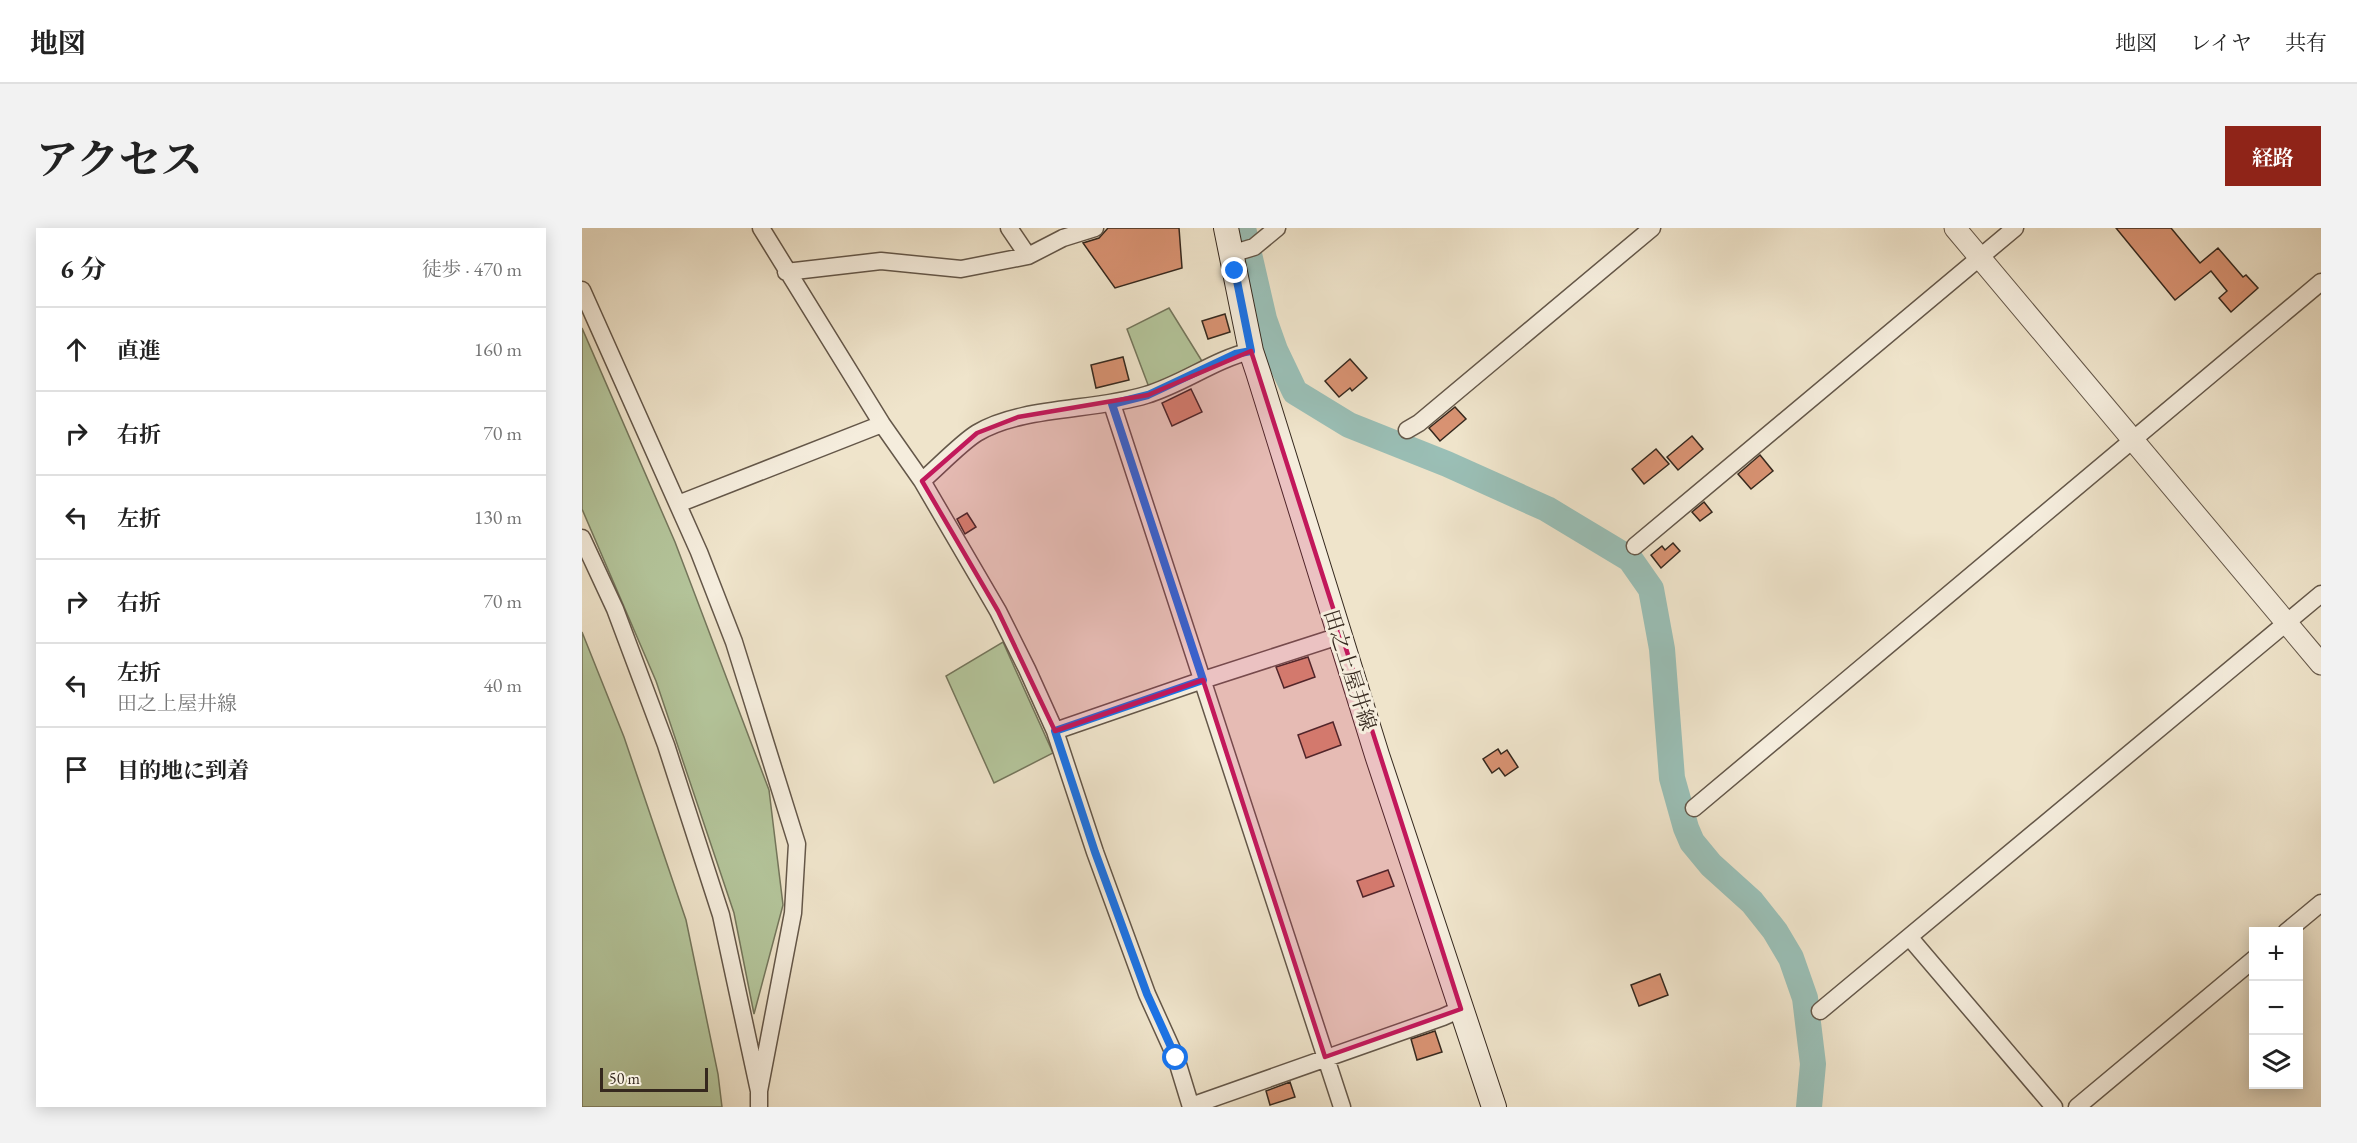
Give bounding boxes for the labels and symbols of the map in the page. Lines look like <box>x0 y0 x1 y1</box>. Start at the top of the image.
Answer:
route end <box>1221 257 1247 283</box>
street label: 田之上屋井線 <box>1318 606 1383 734</box>
route start <box>1162 1044 1188 1070</box>
scale bar <box>600 1065 708 1092</box>

